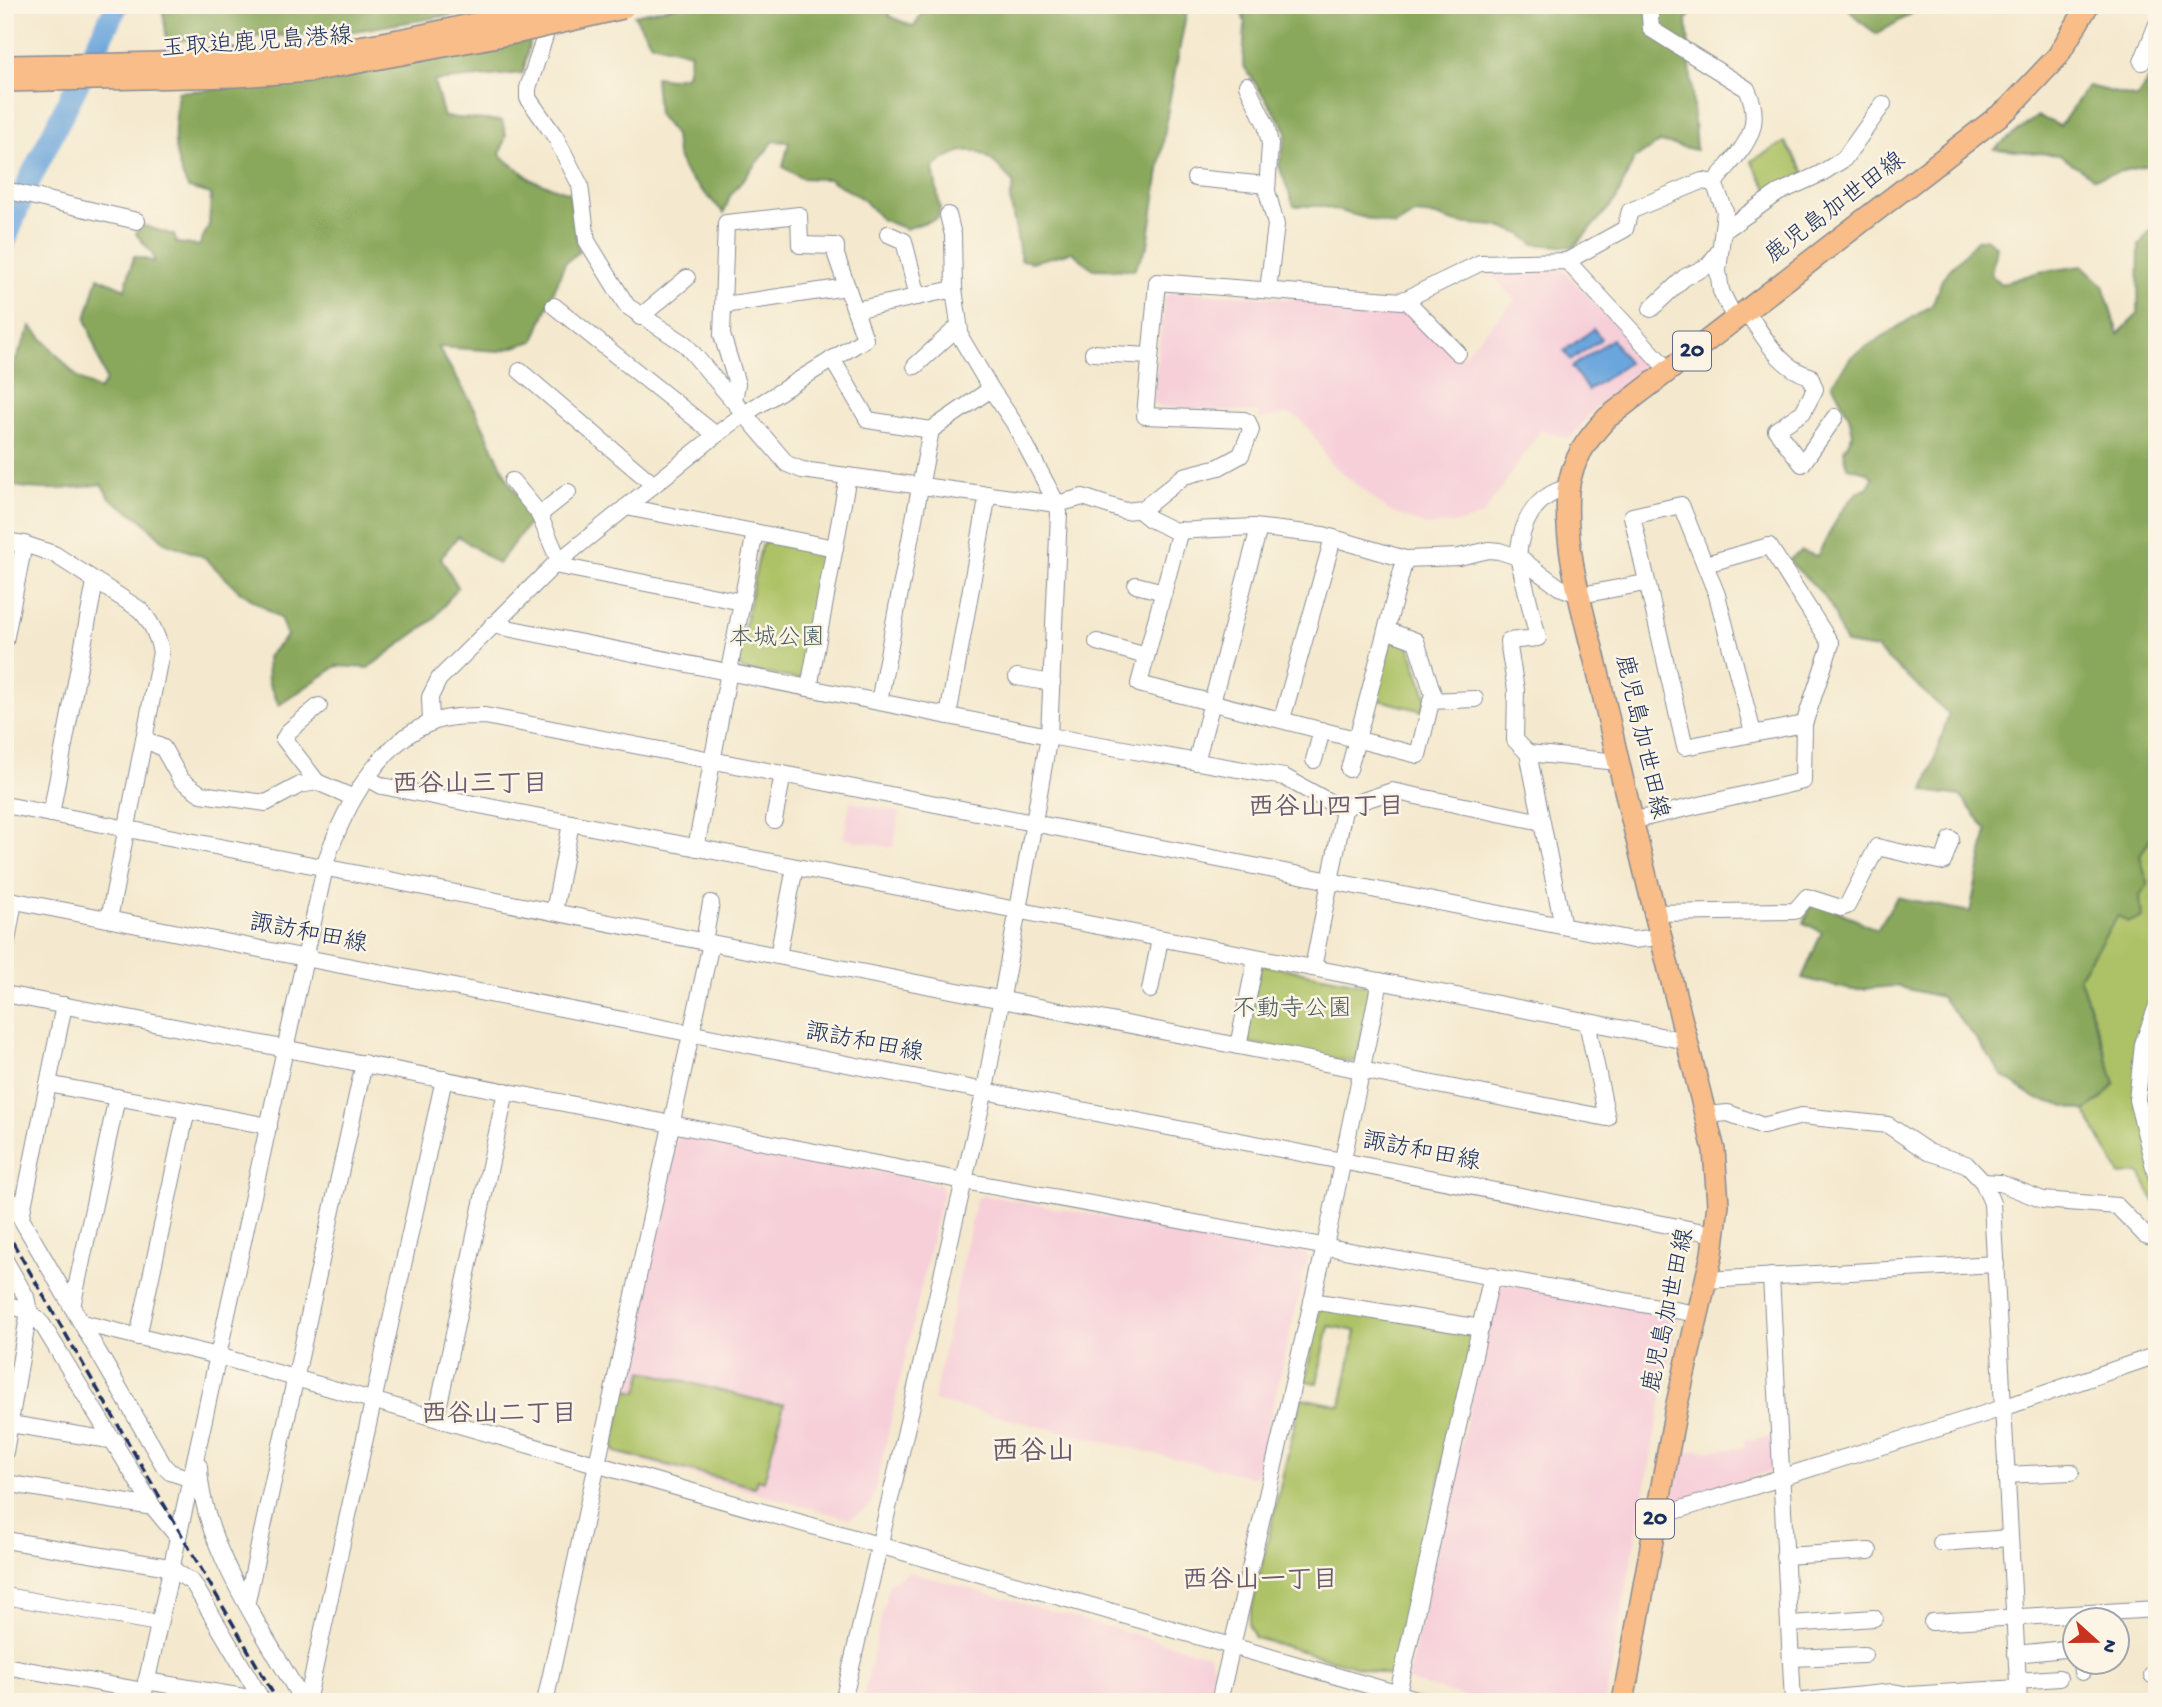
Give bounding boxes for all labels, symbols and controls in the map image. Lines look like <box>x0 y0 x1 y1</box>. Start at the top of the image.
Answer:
street label: 玉取迫鹿児島港線 <box>160 22 354 65</box>
street label: 鹿児島加世田線 <box>1760 146 1912 271</box>
road number: 20 <box>1673 332 1711 370</box>
park label: 本城公園 <box>729 624 825 654</box>
street label: 鹿児島加世田線 <box>1607 652 1674 822</box>
district label: 西谷山三丁目 <box>392 770 548 802</box>
district label: 西谷山四丁目 <box>1248 793 1404 825</box>
street label: 諏訪和田線 <box>246 908 370 961</box>
park label: 不動寺公園 <box>1232 995 1352 1025</box>
street label: 諏訪和田線 <box>802 1017 926 1070</box>
street label: 諏訪和田線 <box>1359 1126 1483 1179</box>
street label: 鹿児島加世田線 <box>1637 1226 1702 1396</box>
district label: 西谷山二丁目 <box>421 1400 577 1432</box>
district label: 西谷山 <box>991 1437 1075 1470</box>
road number: 20 <box>1636 1500 1674 1538</box>
district label: 西谷山一丁目 <box>1182 1566 1338 1598</box>
north arrow <box>2060 1606 2130 1676</box>
text: N <box>2096 1636 2122 1656</box>

